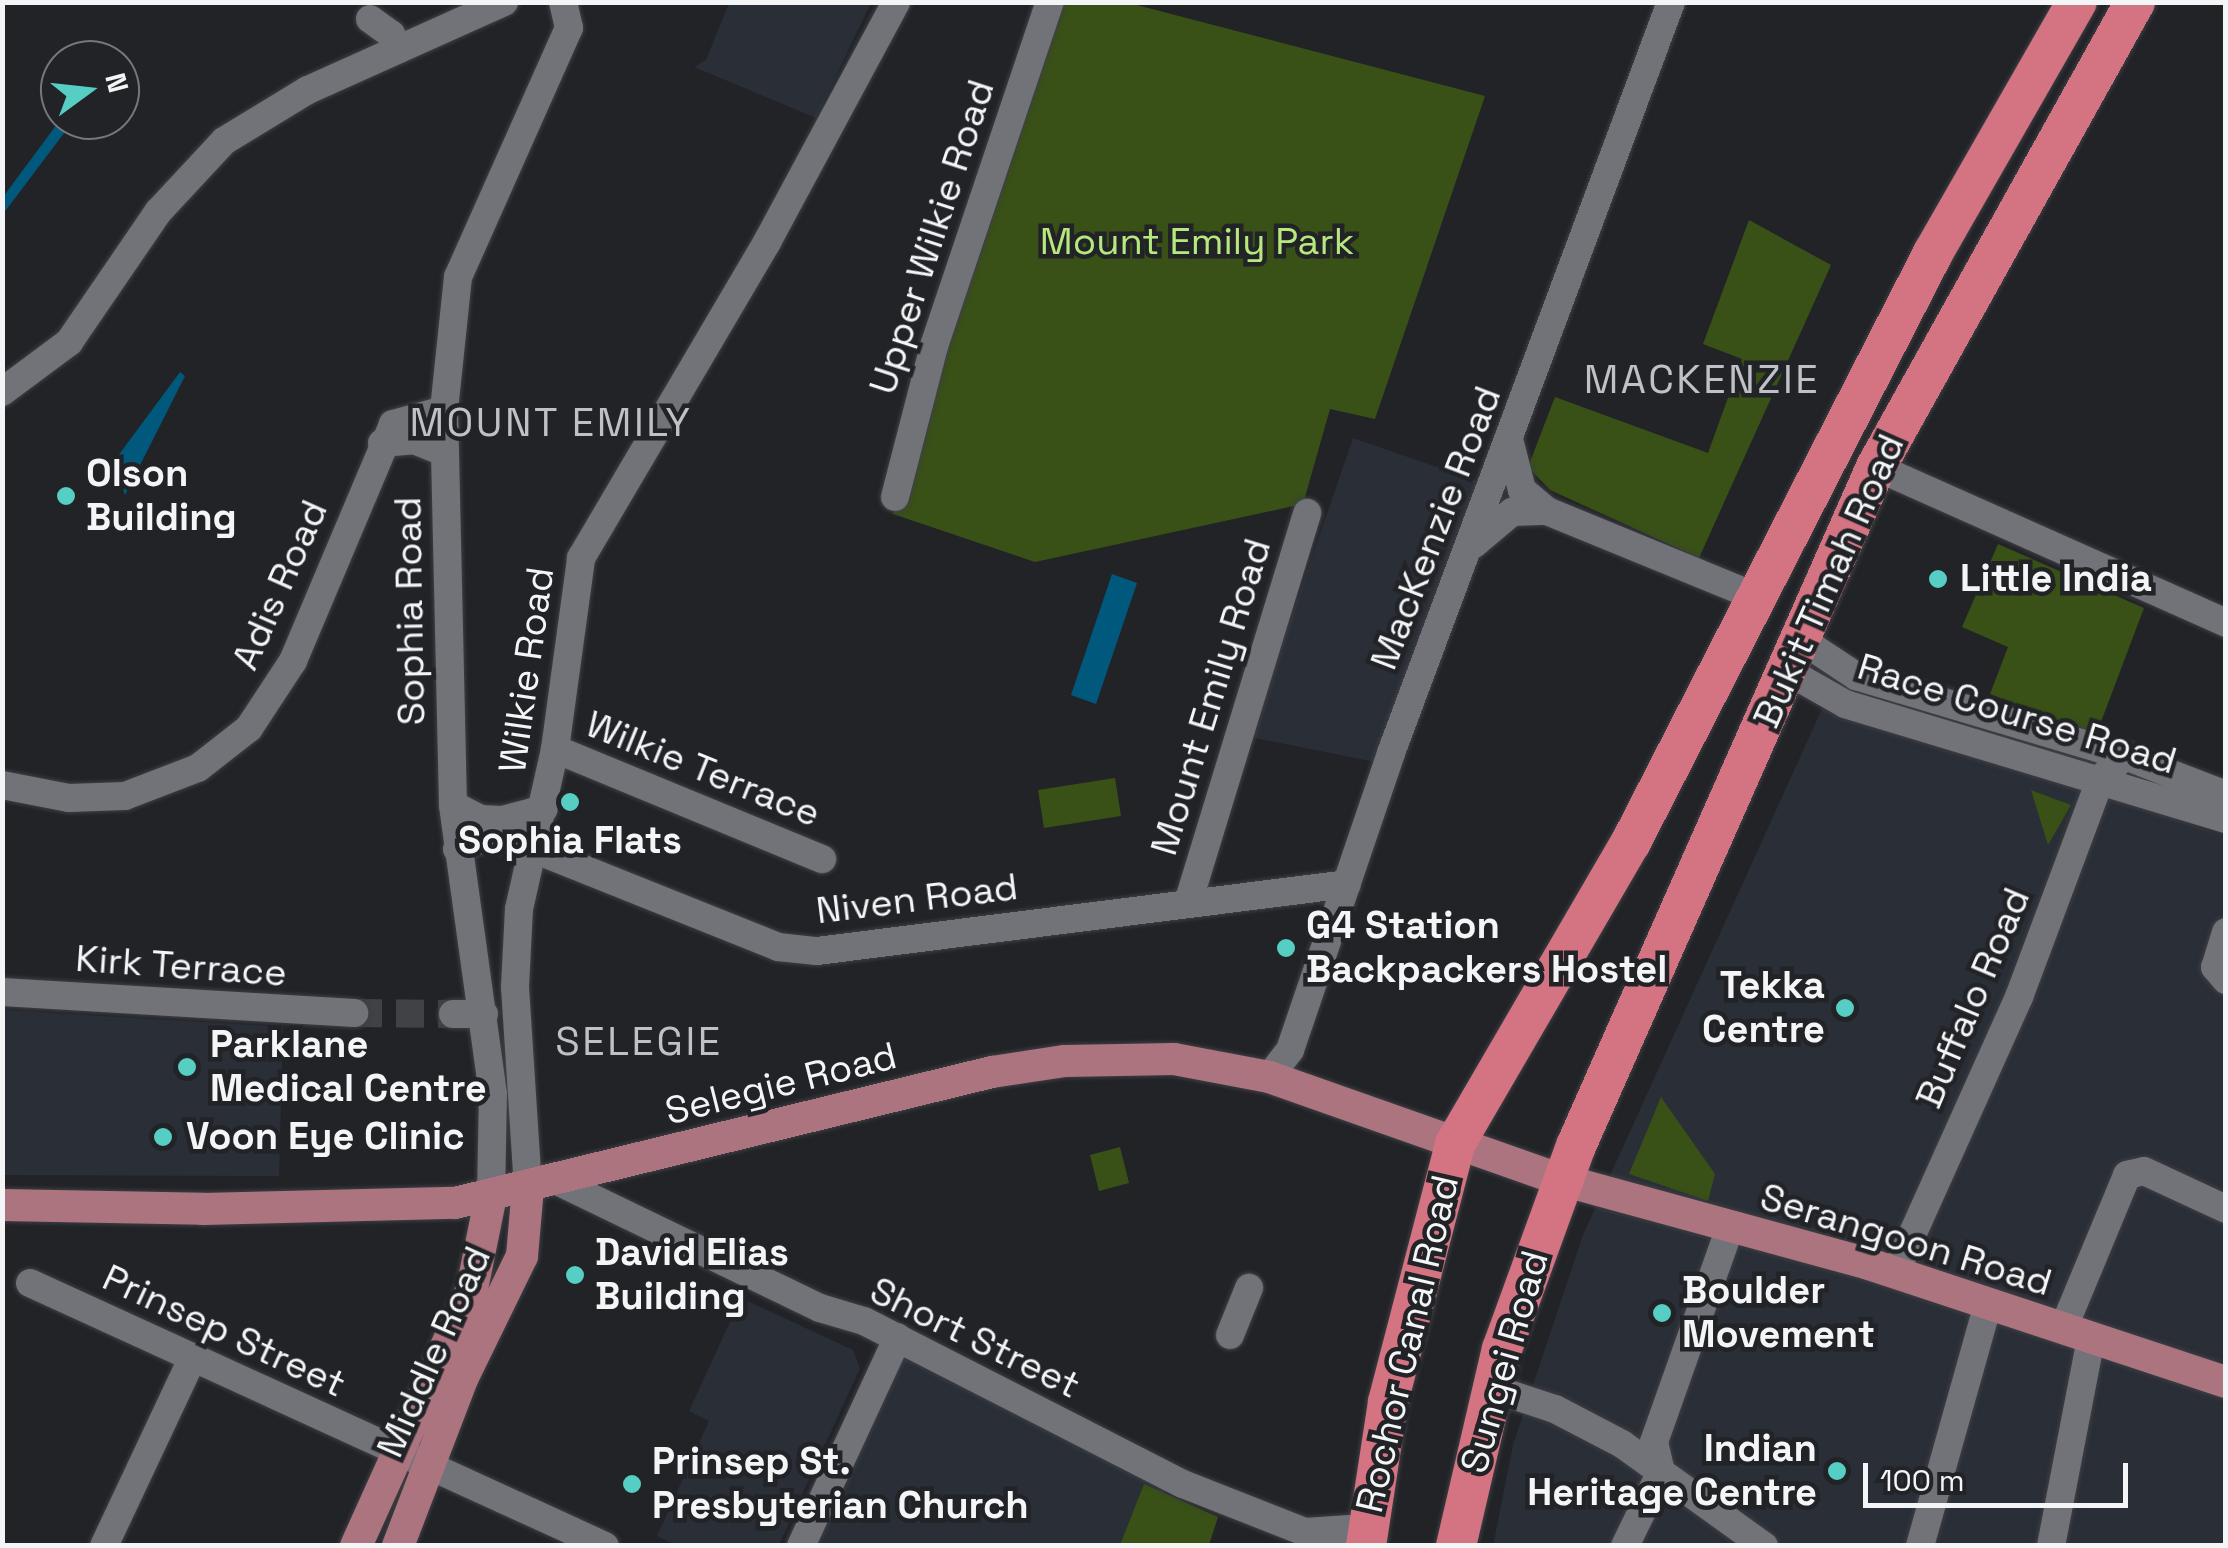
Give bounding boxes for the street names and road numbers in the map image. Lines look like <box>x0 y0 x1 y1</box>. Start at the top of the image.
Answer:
street label: Upper Wilkie Road <box>860 74 1004 400</box>
street label: MacKenzie Road <box>1361 380 1511 676</box>
street label: Bukit Timah Road <box>1744 427 1914 735</box>
street label: Adis Road <box>222 493 338 677</box>
street label: Sophia Road <box>385 496 435 726</box>
street label: Mount Emily Road <box>1141 533 1281 861</box>
street label: Wilkie Road <box>490 564 564 776</box>
street label: Race Course Road <box>1852 644 2182 784</box>
street label: Wilkie Terrace <box>579 701 827 837</box>
street label: Niven Road <box>813 864 1021 934</box>
street label: Buffalo Road <box>1906 881 2040 1115</box>
street label: Kirk Terrace <box>73 936 289 996</box>
street label: Selegie Road <box>661 1033 901 1135</box>
street label: Rochor Canal Road <box>1347 1171 1469 1517</box>
street label: Serangoon Road <box>1755 1174 2057 1306</box>
street label: Middle Road <box>367 1240 501 1464</box>
street label: Sungei Road <box>1452 1246 1558 1478</box>
street label: Prinsep Street <box>95 1255 353 1407</box>
street label: Short Street <box>863 1268 1087 1408</box>

